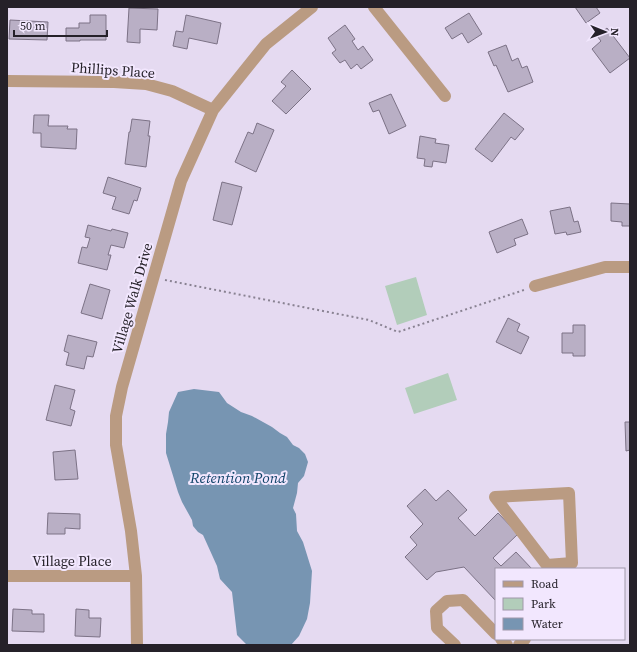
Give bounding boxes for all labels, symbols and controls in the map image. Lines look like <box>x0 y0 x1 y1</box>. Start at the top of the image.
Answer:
scale bar <box>14 12 107 38</box>
north arrow <box>585 12 625 52</box>
text: 50 m <box>20 18 46 34</box>
text: N <box>607 28 622 36</box>
street label: Phillips Place <box>70 57 156 83</box>
street label: Village Walk Drive <box>107 240 157 356</box>
water label: Retention Pond <box>189 467 286 488</box>
street label: Village Place <box>32 551 112 571</box>
legend <box>495 568 625 640</box>
text: Road <box>531 576 558 592</box>
text: Park <box>531 596 556 612</box>
text: Water <box>531 616 563 632</box>

